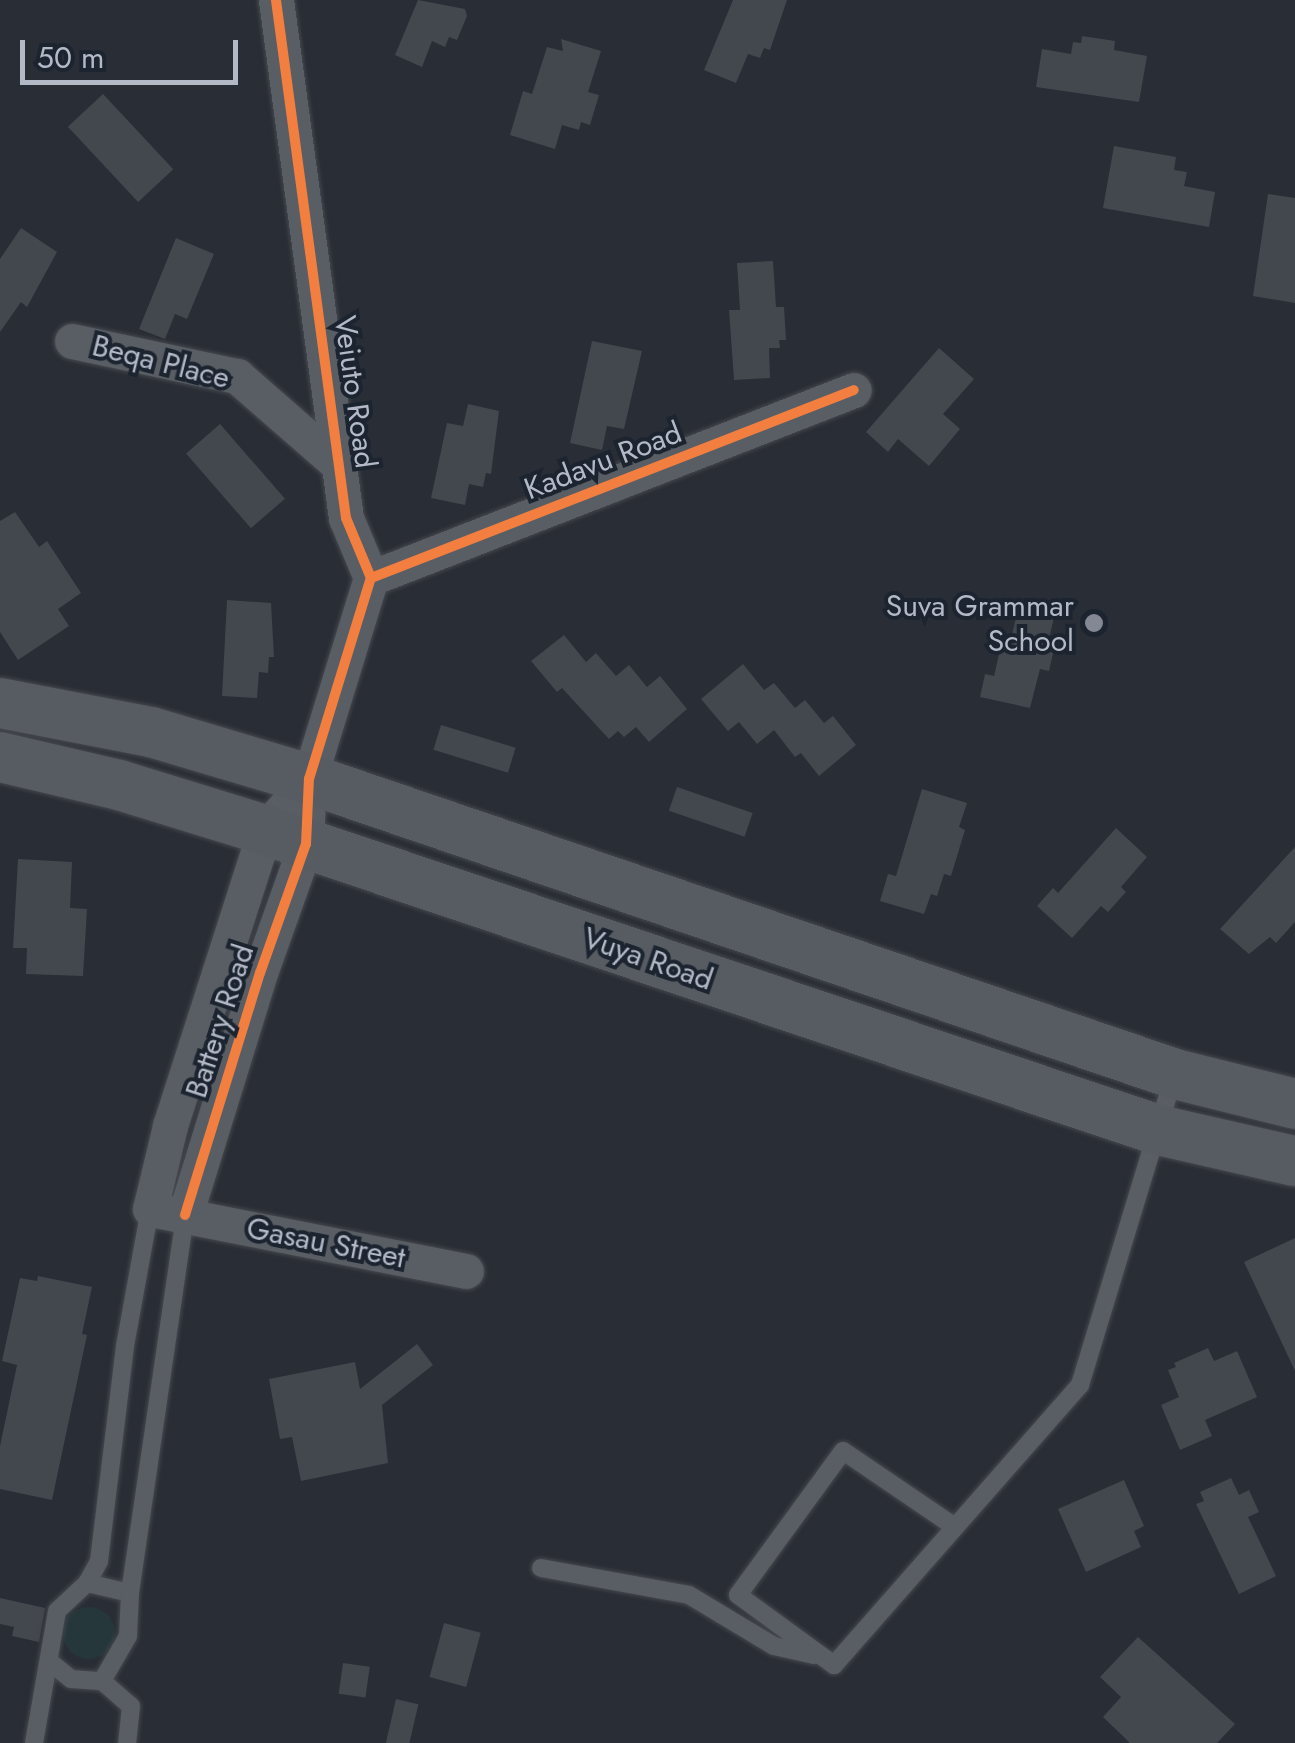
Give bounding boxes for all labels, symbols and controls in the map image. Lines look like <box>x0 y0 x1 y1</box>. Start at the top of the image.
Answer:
scale bar <box>25 20 242 82</box>
text: 50 m <box>37 36 104 79</box>
street label: Veiuto Road <box>326 313 384 471</box>
street label: Beqa Place <box>89 328 233 396</box>
street label: Kadavu Road <box>519 415 687 507</box>
place label: Suva Grammar School <box>886 588 1074 658</box>
marker: Suva Grammar School <box>1083 612 1105 634</box>
street label: Vuya Road <box>578 920 718 998</box>
street label: Battery Road <box>178 940 262 1102</box>
street label: Gasau Street <box>244 1210 408 1276</box>

